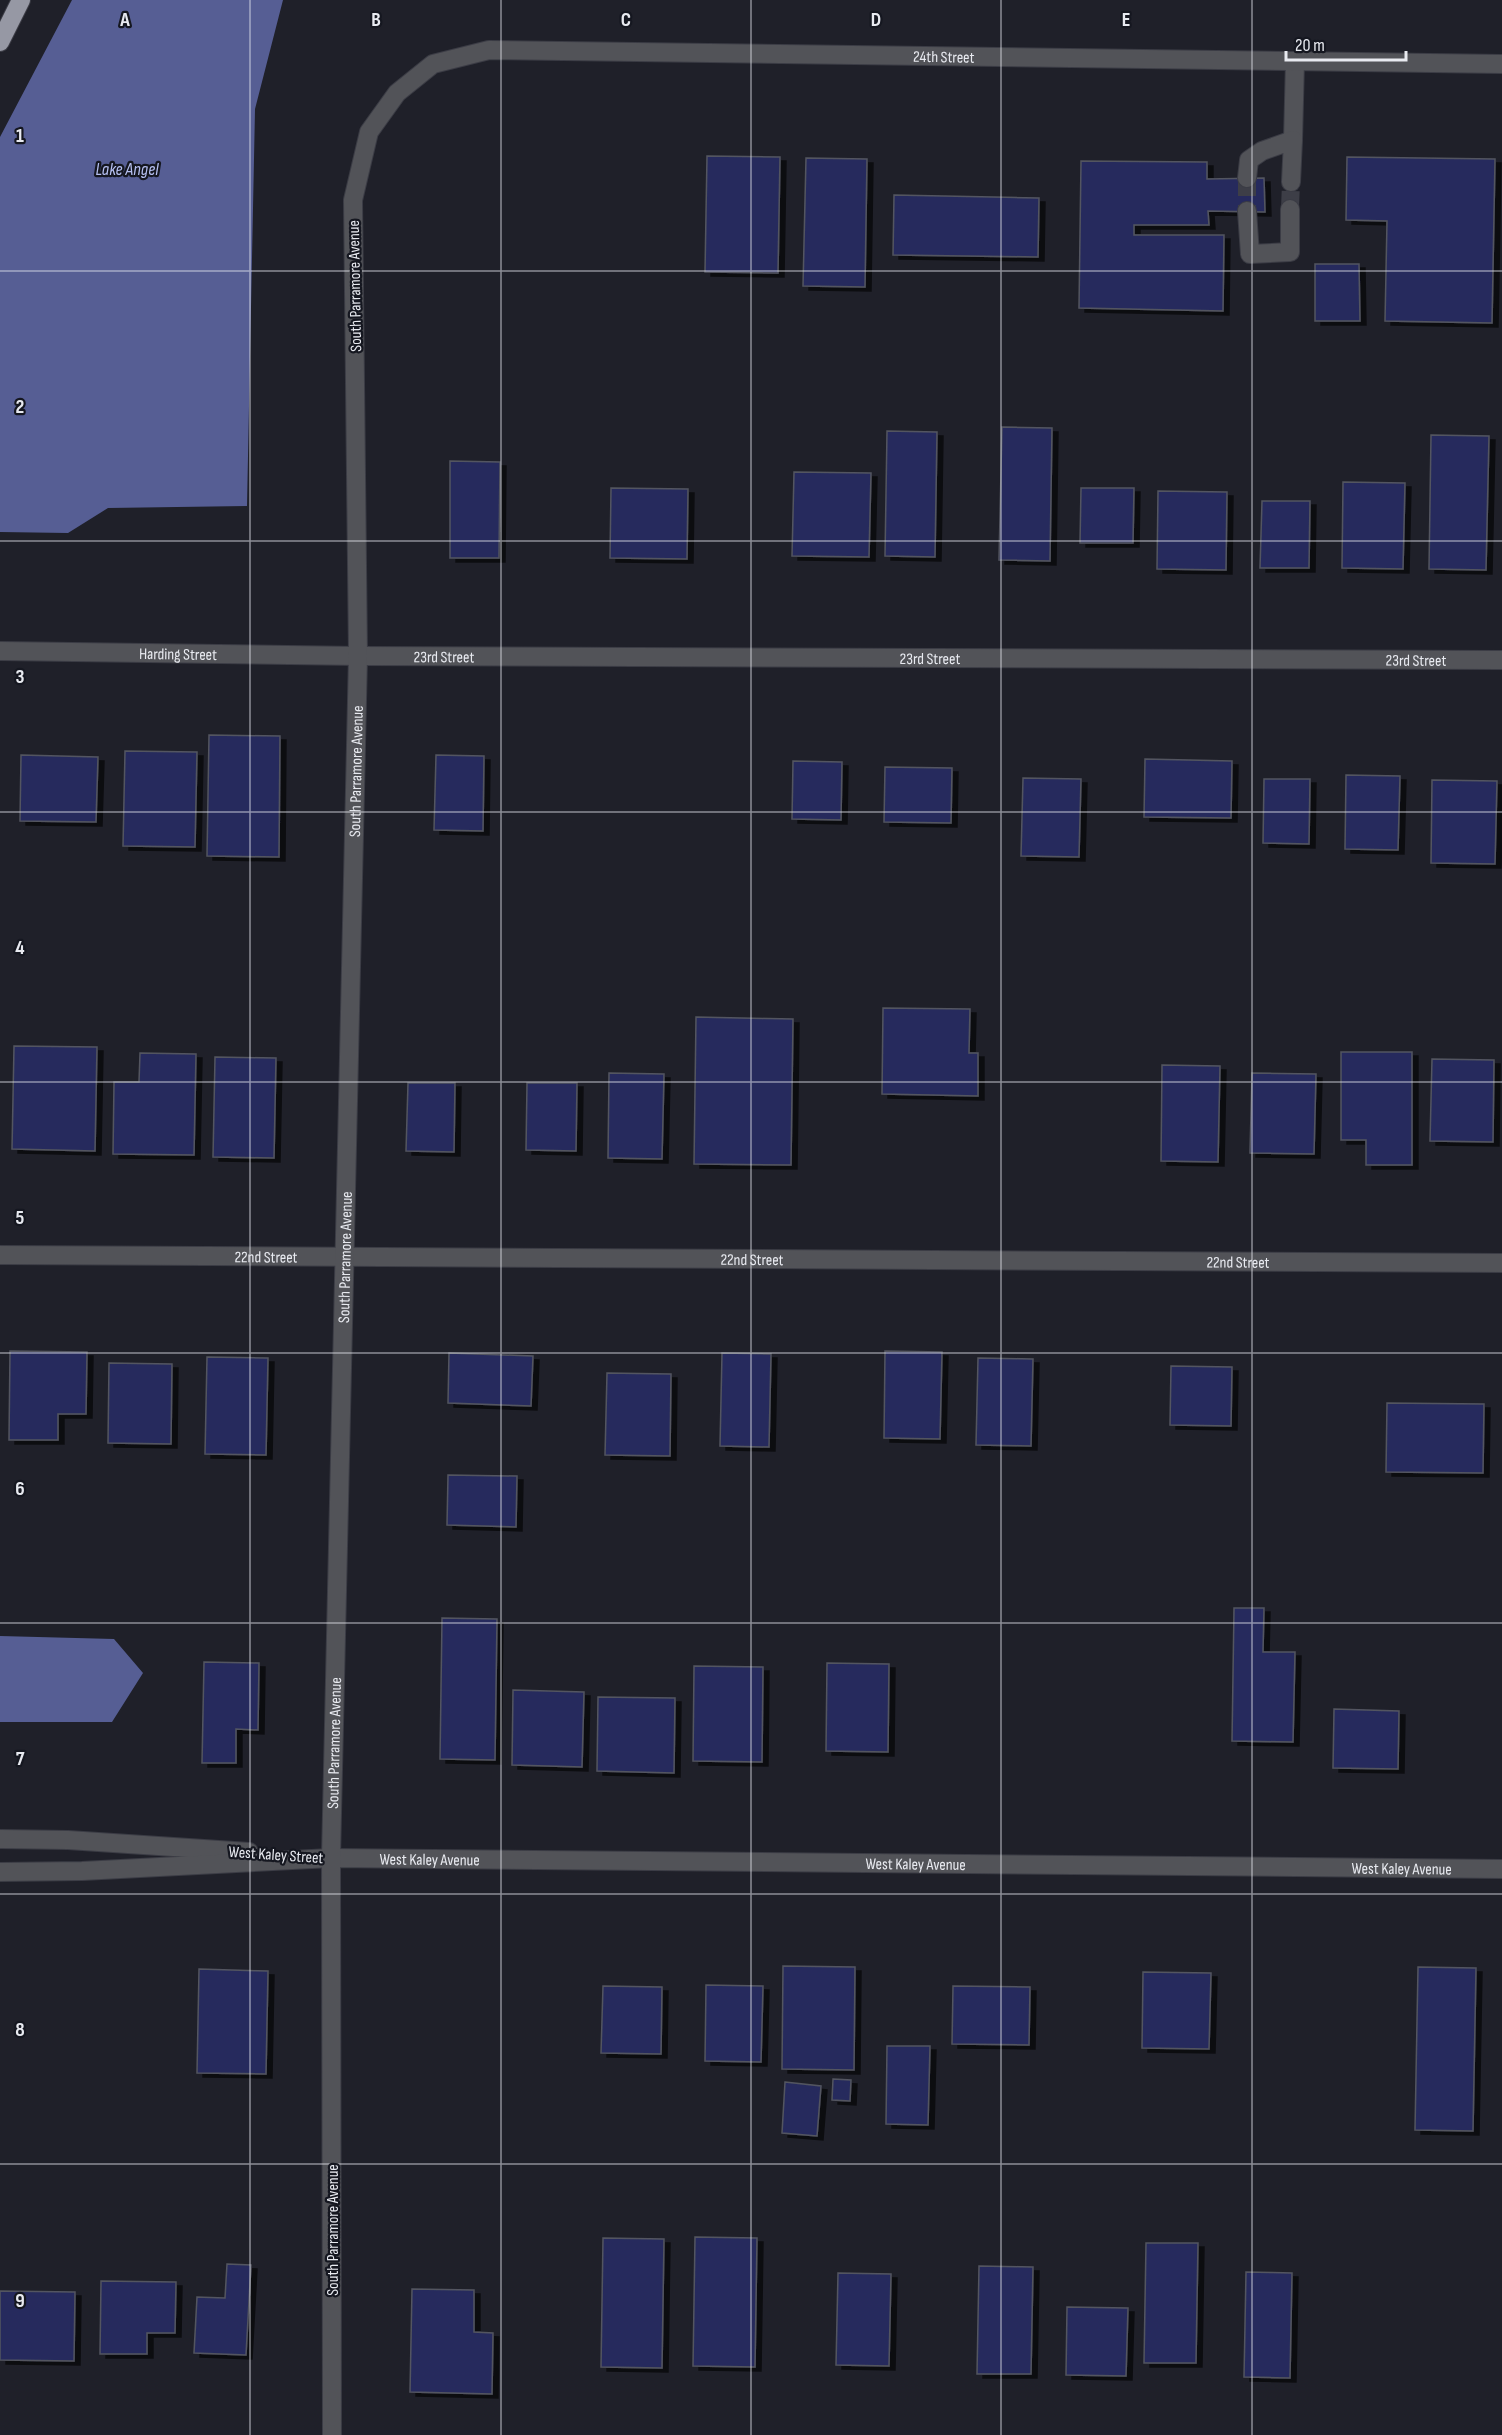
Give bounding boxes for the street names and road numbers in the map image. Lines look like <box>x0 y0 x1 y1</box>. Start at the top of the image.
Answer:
street label: 24th Street <box>913 48 975 68</box>
street label: South Parramore Avenue <box>345 220 366 352</box>
street label: Harding Street <box>139 645 217 665</box>
street label: 23rd Street <box>414 648 474 667</box>
street label: 23rd Street <box>900 650 960 669</box>
street label: 23rd Street <box>1386 652 1446 671</box>
street label: South Parramore Avenue <box>346 705 368 837</box>
street label: South Parramore Avenue <box>335 1191 357 1323</box>
street label: 22nd Street <box>234 1248 298 1268</box>
street label: 22nd Street <box>720 1251 784 1270</box>
street label: 22nd Street <box>1206 1253 1270 1273</box>
street label: South Parramore Avenue <box>324 1677 346 1809</box>
street label: West Kaley Street <box>228 1843 324 1868</box>
street label: West Kaley Avenue <box>379 1850 480 1870</box>
street label: West Kaley Avenue <box>865 1855 966 1875</box>
street label: West Kaley Avenue <box>1351 1860 1452 1880</box>
street label: South Parramore Avenue <box>324 2164 343 2296</box>

